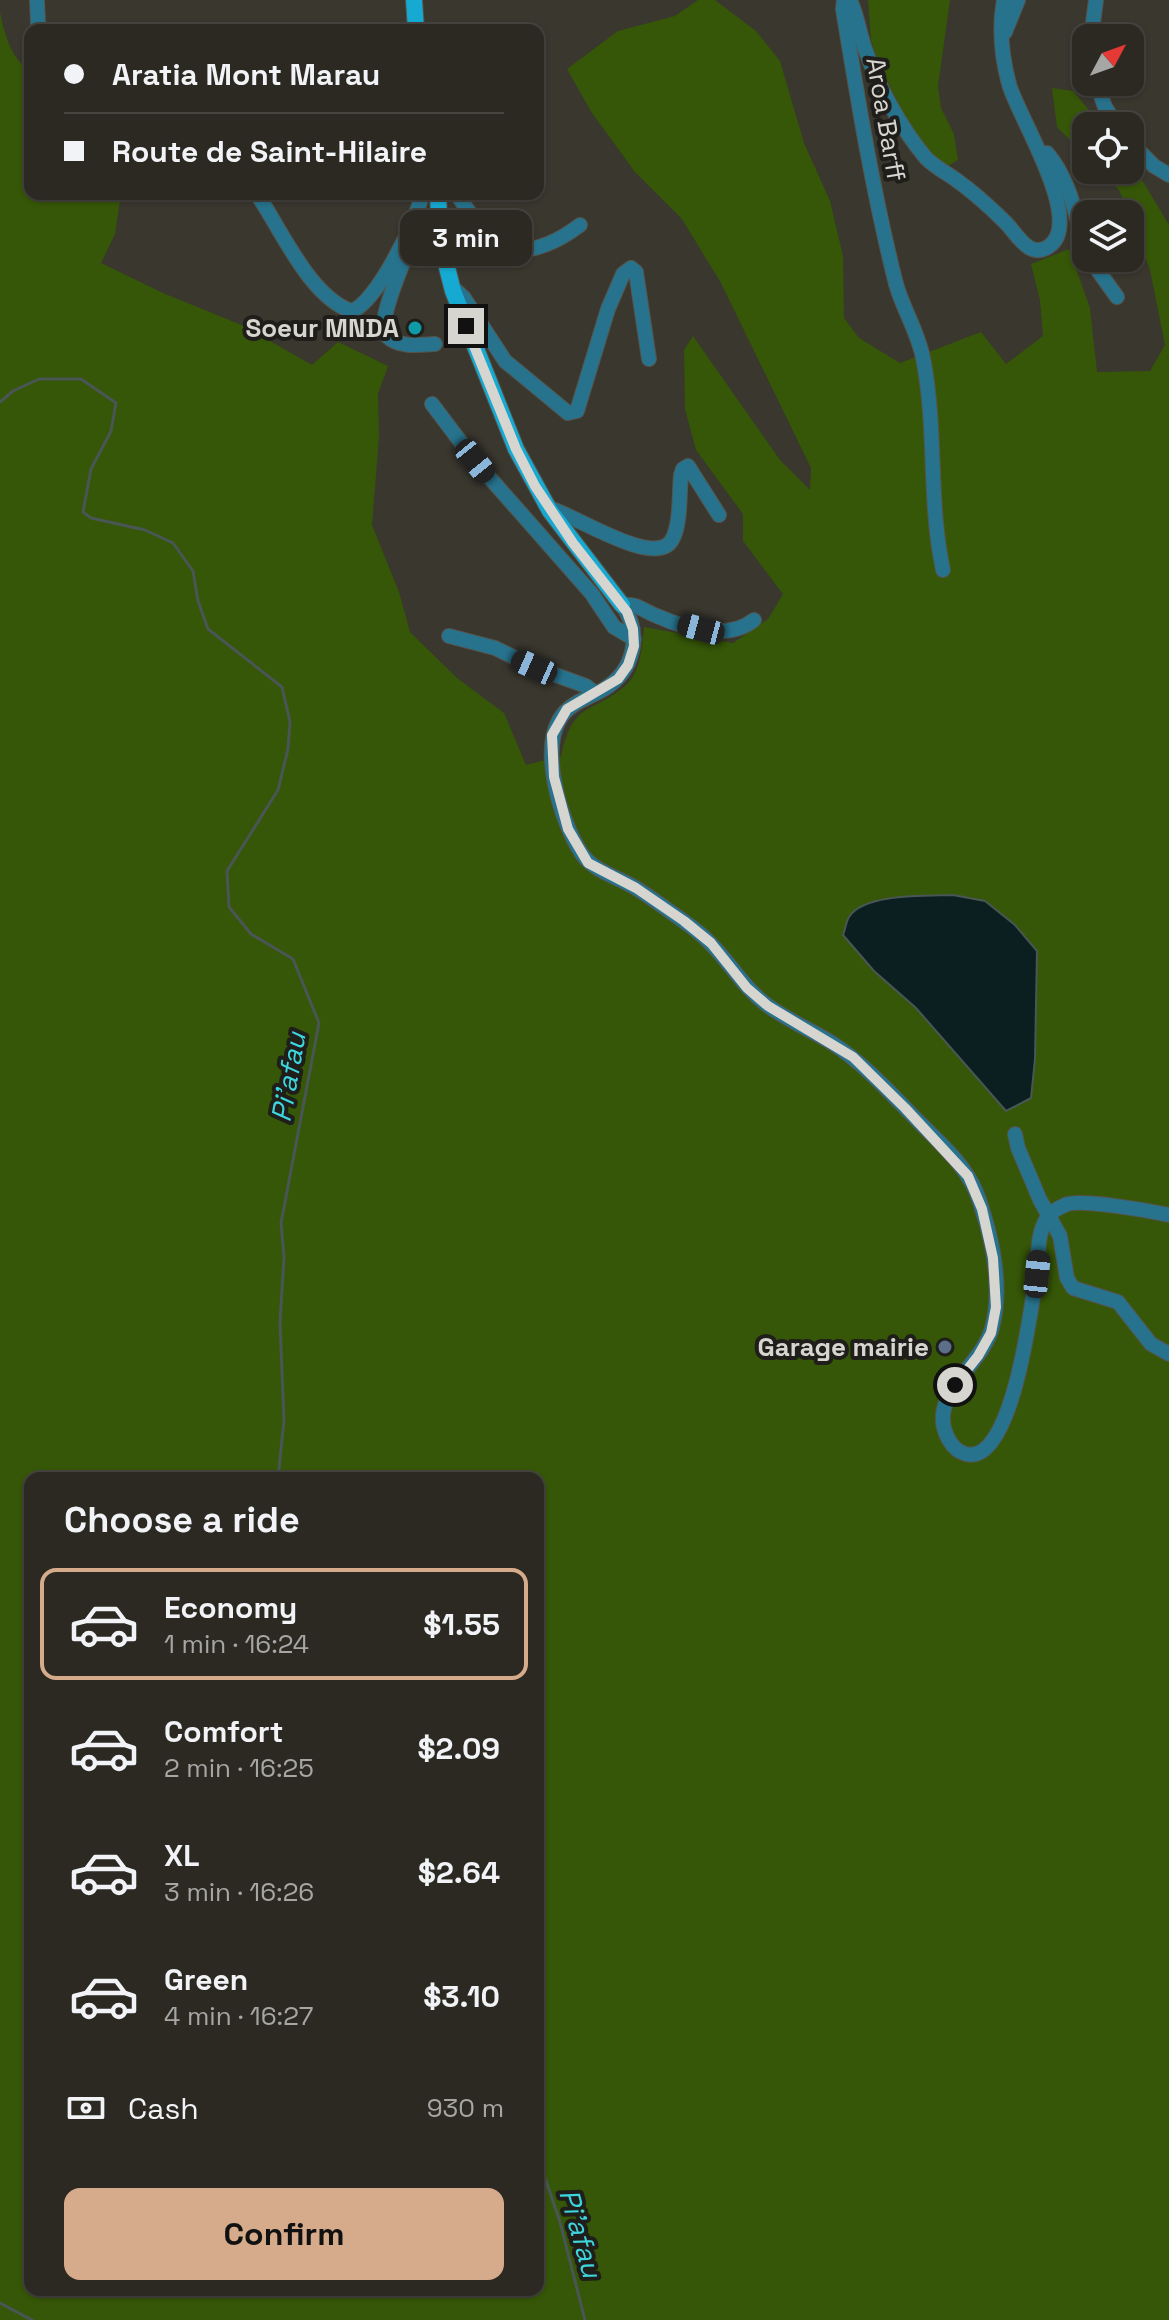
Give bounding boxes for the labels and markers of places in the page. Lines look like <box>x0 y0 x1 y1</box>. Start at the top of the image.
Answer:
place label: Soeur MNDA <box>245 311 400 345</box>
marker: Soeur MNDA <box>406 319 424 337</box>
place label: Garage mairie <box>757 1330 929 1364</box>
marker: Garage mairie <box>936 1338 954 1356</box>

